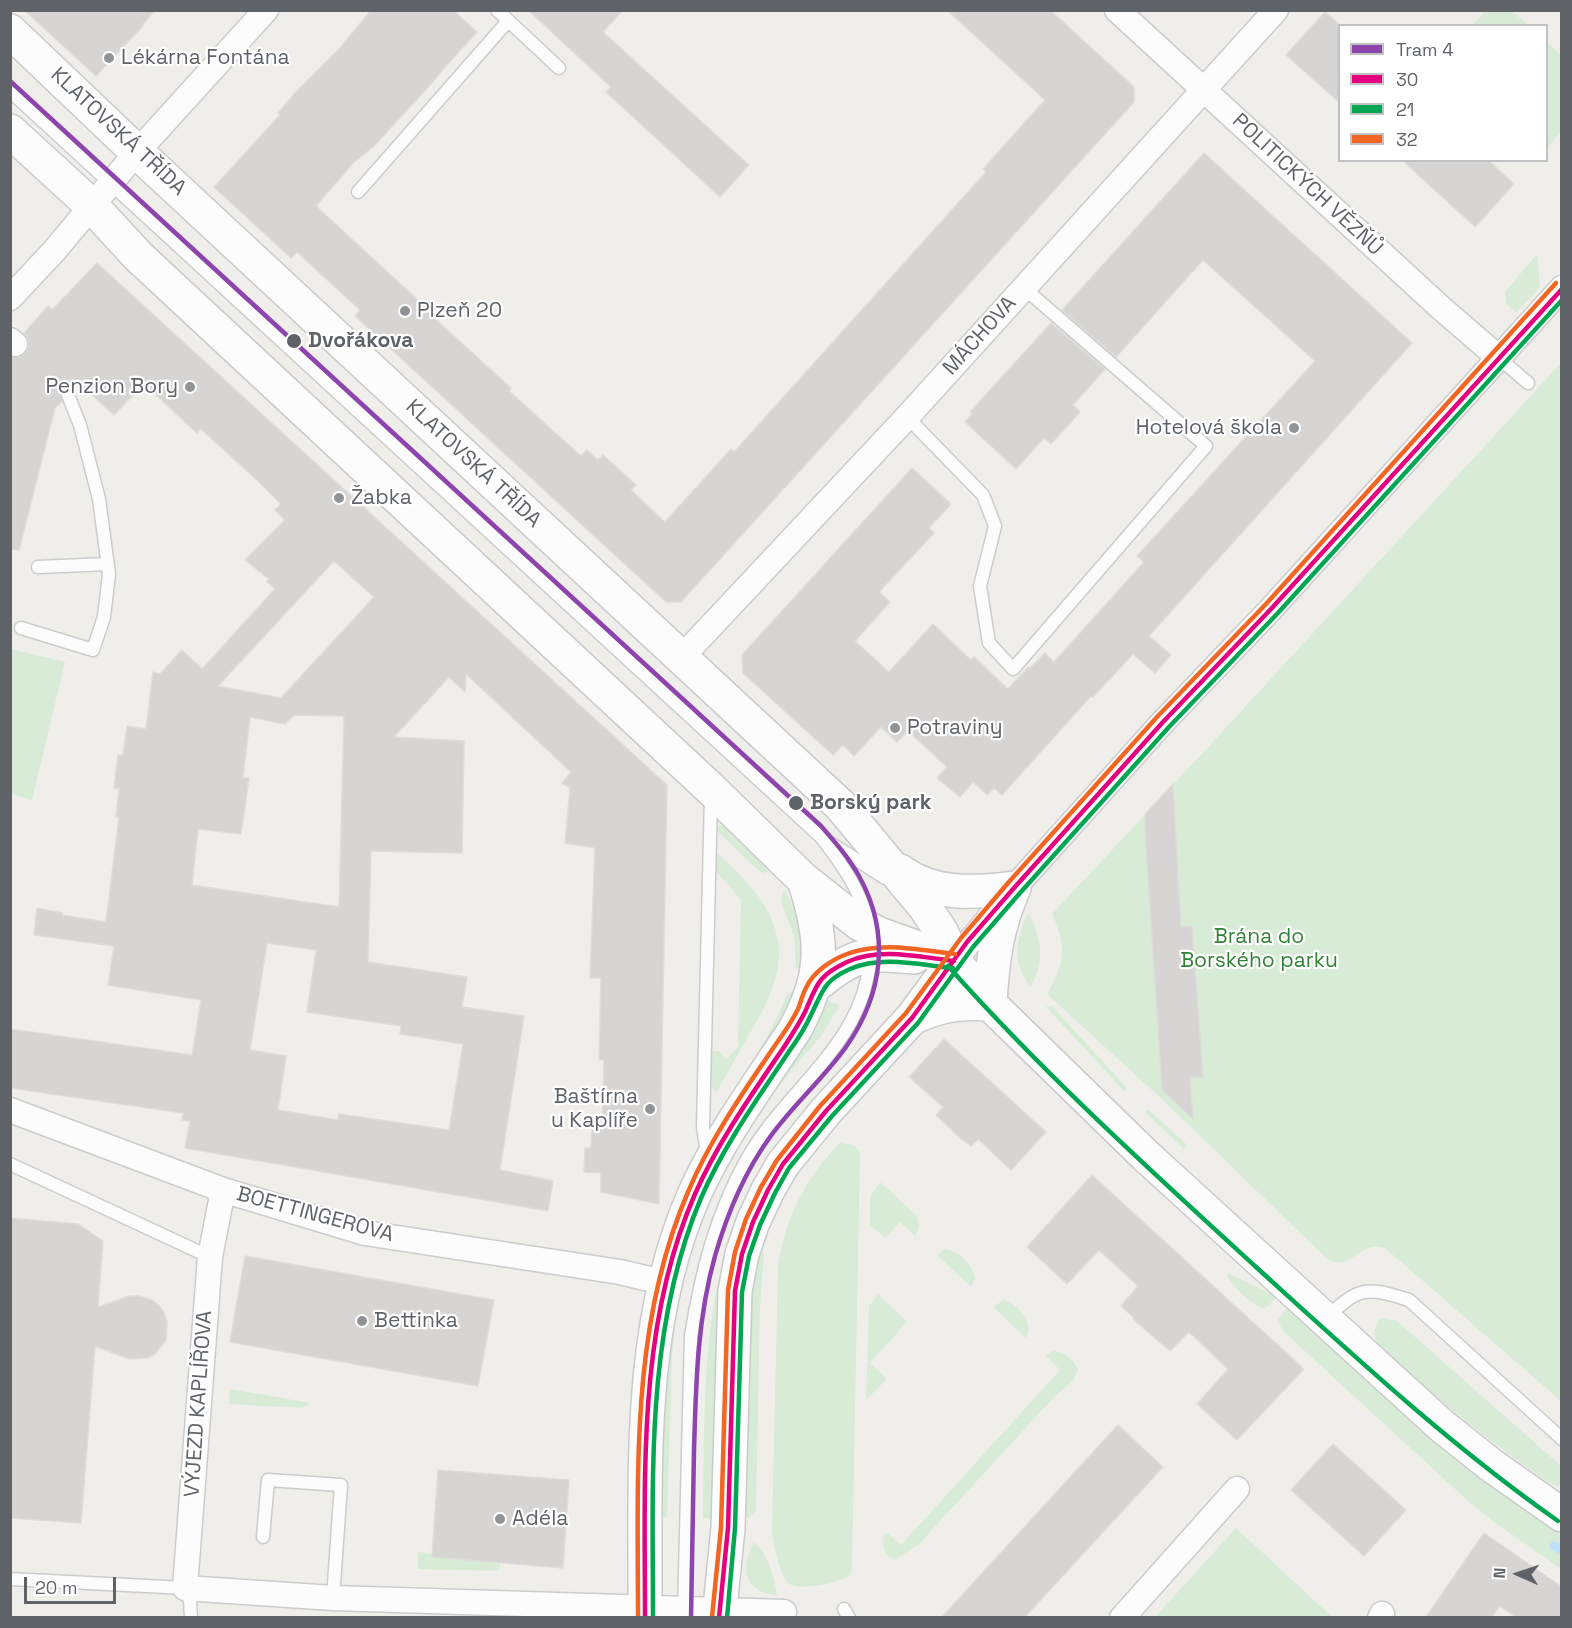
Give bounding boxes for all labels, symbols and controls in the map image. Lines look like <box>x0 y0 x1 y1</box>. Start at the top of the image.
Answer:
legend <box>1338 24 1548 162</box>
text: Tram 4 <box>1396 38 1453 61</box>
place label: Lékárna Fontána <box>121 45 290 71</box>
marker: Lékárna Fontána <box>102 51 116 65</box>
street label: KLATOVSKÁ TŘÍDA <box>45 63 191 201</box>
text: 30 <box>1396 68 1418 91</box>
text: 21 <box>1396 98 1414 121</box>
street label: POLITICKÝCH VĚZŇŮ <box>1226 109 1388 261</box>
text: 32 <box>1396 128 1418 151</box>
street label: MÁCHOVA <box>938 291 1022 381</box>
place label: Plzeň 20 <box>417 298 502 324</box>
marker: Plzeň 20 <box>398 304 412 318</box>
place label: Dvořákova <box>308 328 413 354</box>
marker: Dvořákova <box>285 332 303 350</box>
place label: Penzion Bory <box>45 374 178 400</box>
marker: Penzion Bory <box>183 380 197 394</box>
street label: KLATOVSKÁ TŘÍDA <box>400 395 546 533</box>
place label: Hotelová škola <box>1136 415 1282 441</box>
marker: Hotelová škola <box>1287 421 1301 435</box>
place label: Žabka <box>351 485 412 511</box>
marker: Žabka <box>332 491 346 505</box>
place label: Potraviny <box>907 715 1003 741</box>
marker: Potraviny <box>888 721 902 735</box>
place label: Borský park <box>810 790 932 816</box>
marker: Borský park <box>787 794 805 812</box>
park label: Brána do Borského parku <box>1180 924 1338 974</box>
place label: Baštírna u Kaplíře <box>551 1084 638 1134</box>
marker: Baštírna u Kaplíře <box>643 1102 657 1116</box>
street label: BOETTINGEROVA <box>234 1182 396 1248</box>
place label: Bettinka <box>374 1308 458 1334</box>
street label: VÝJEZD KAPLÍŘOVA <box>180 1310 218 1498</box>
marker: Bettinka <box>355 1314 369 1328</box>
place label: Adéla <box>512 1506 568 1532</box>
marker: Adéla <box>493 1512 507 1526</box>
north arrow <box>1488 1544 1548 1604</box>
scale bar <box>27 1565 118 1603</box>
text: N <box>1489 1567 1510 1579</box>
text: 20 m <box>35 1576 78 1599</box>

